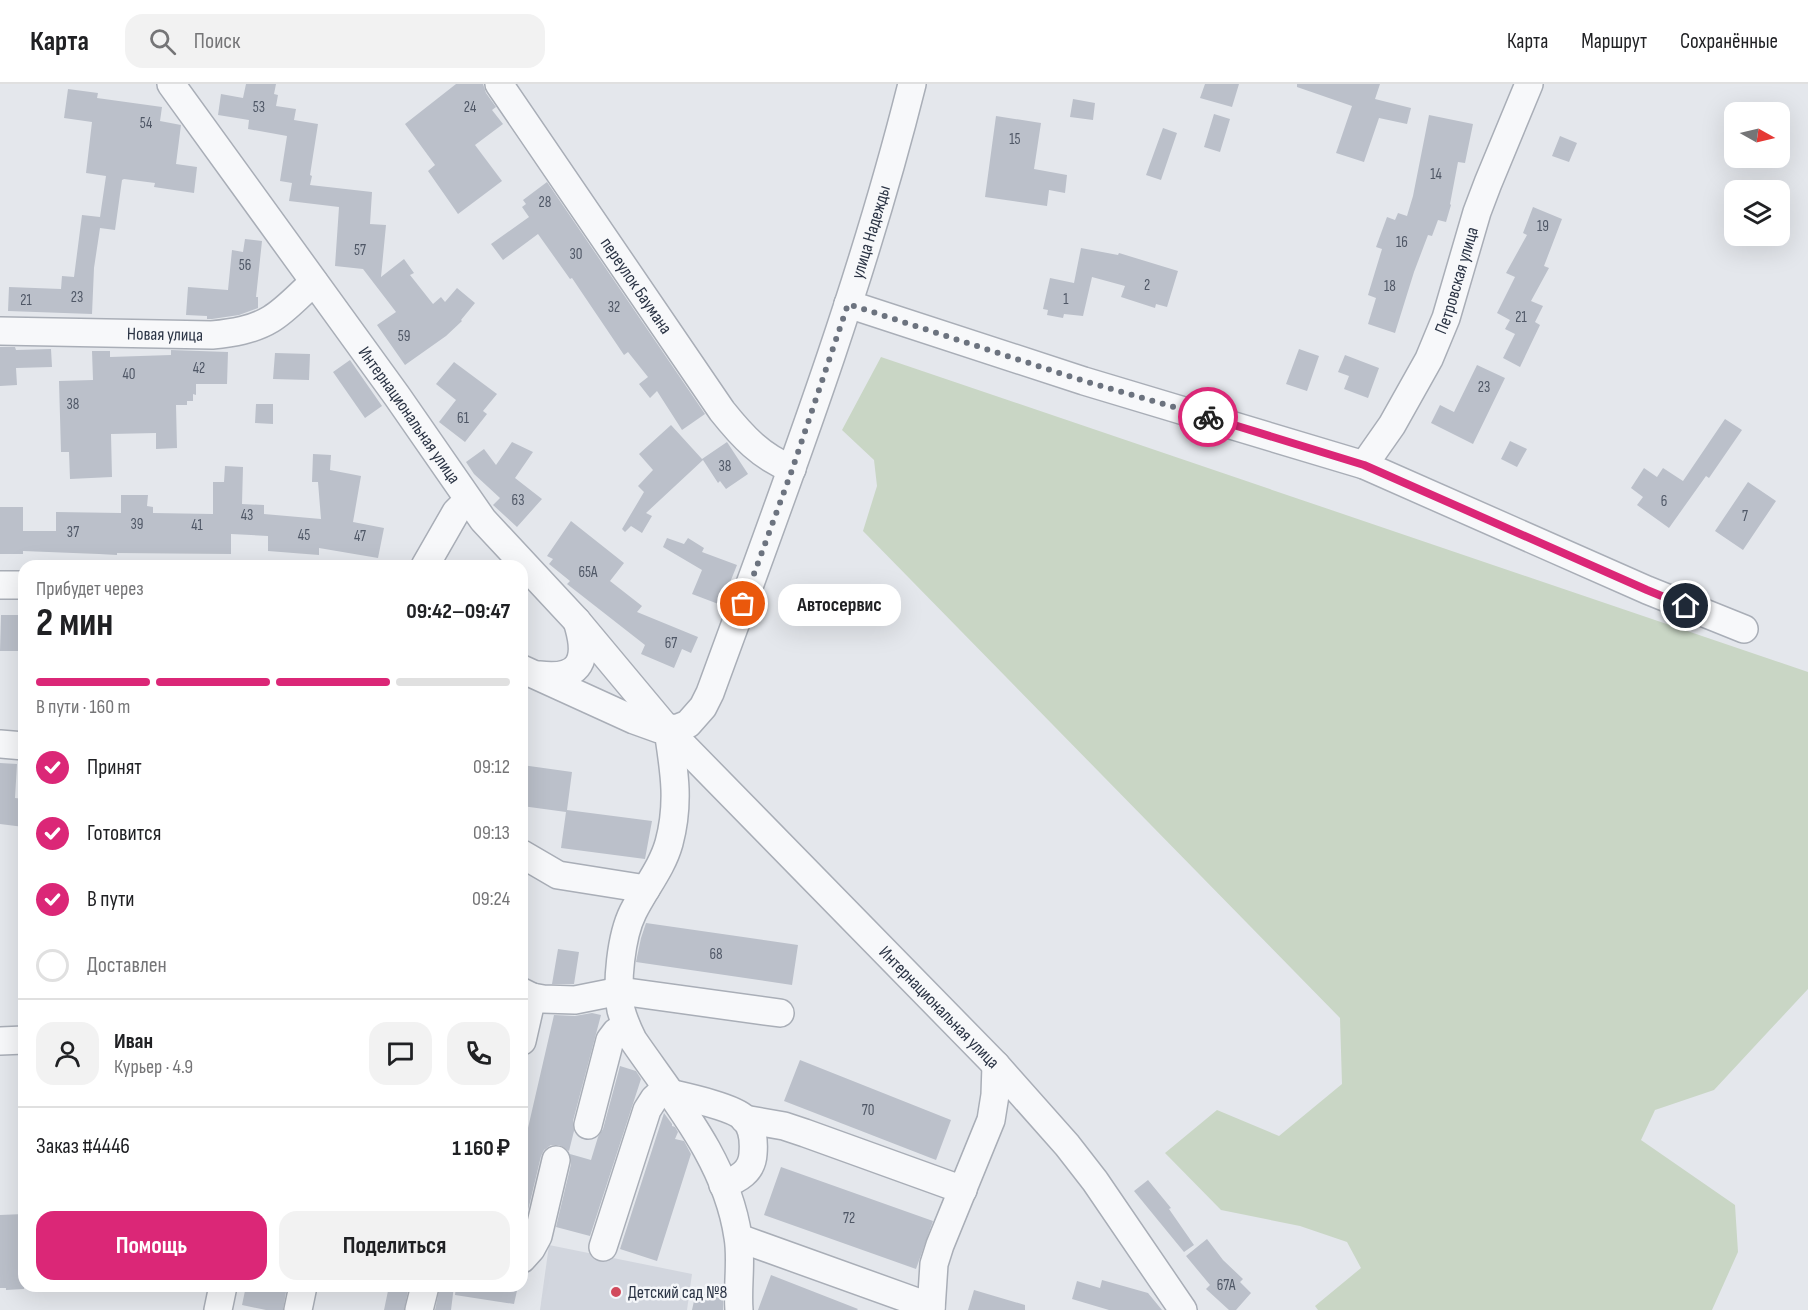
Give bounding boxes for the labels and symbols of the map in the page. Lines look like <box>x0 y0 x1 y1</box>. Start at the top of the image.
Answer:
house number: 53 <box>253 98 265 117</box>
house number: 24 <box>464 98 476 117</box>
north arrow <box>1724 102 1790 168</box>
house number: 54 <box>140 114 152 133</box>
house number: 15 <box>1009 130 1021 149</box>
house number: 14 <box>1430 165 1442 184</box>
street label: улица Надежды <box>846 183 895 281</box>
house number: 28 <box>539 193 551 212</box>
house number: 19 <box>1537 217 1549 236</box>
street label: Петровская улица <box>1430 224 1483 337</box>
street label: переулок Баумана <box>596 233 677 338</box>
house number: 16 <box>1396 233 1408 252</box>
house number: 57 <box>354 241 366 260</box>
house number: 30 <box>570 245 582 264</box>
house number: 56 <box>239 256 251 275</box>
house number: 2 <box>1144 276 1150 295</box>
house number: 18 <box>1384 277 1396 296</box>
house number: 23 <box>71 288 83 307</box>
house number: 1 <box>1063 290 1069 309</box>
house number: 21 <box>20 291 32 310</box>
house number: 32 <box>608 298 620 317</box>
house number: 21 <box>1515 308 1527 327</box>
street label: Новая улица <box>127 323 203 345</box>
house number: 59 <box>398 327 410 346</box>
street label: Интернациональная улица <box>354 342 465 488</box>
house number: 42 <box>193 359 205 378</box>
house number: 40 <box>123 365 135 384</box>
house number: 23 <box>1478 378 1490 397</box>
courier <box>1178 387 1238 447</box>
house number: 38 <box>67 395 79 414</box>
house number: 61 <box>457 409 470 428</box>
house number: 38 <box>719 457 731 476</box>
house number: 63 <box>512 491 524 510</box>
house number: 6 <box>1661 492 1667 511</box>
house number: 43 <box>241 506 253 525</box>
house number: 7 <box>1742 507 1748 526</box>
house number: 39 <box>131 515 143 534</box>
house number: 41 <box>191 516 204 535</box>
house number: 37 <box>67 523 79 542</box>
house number: 45 <box>298 526 310 545</box>
house number: 47 <box>354 527 366 546</box>
house number: 65А <box>578 563 598 582</box>
pin <box>717 578 768 629</box>
pin <box>1660 580 1711 631</box>
callout: Автосервис <box>779 583 902 625</box>
house number: 67 <box>665 634 677 653</box>
street label: Интернациональная улица <box>875 942 1004 1073</box>
house number: 68 <box>709 945 723 964</box>
house number: 70 <box>862 1101 874 1120</box>
house number: 72 <box>843 1209 855 1228</box>
house number: 67А <box>1217 1276 1236 1295</box>
place label: Детский сад №8 <box>628 1282 727 1303</box>
marker: Детский сад №8 <box>609 1285 623 1299</box>

